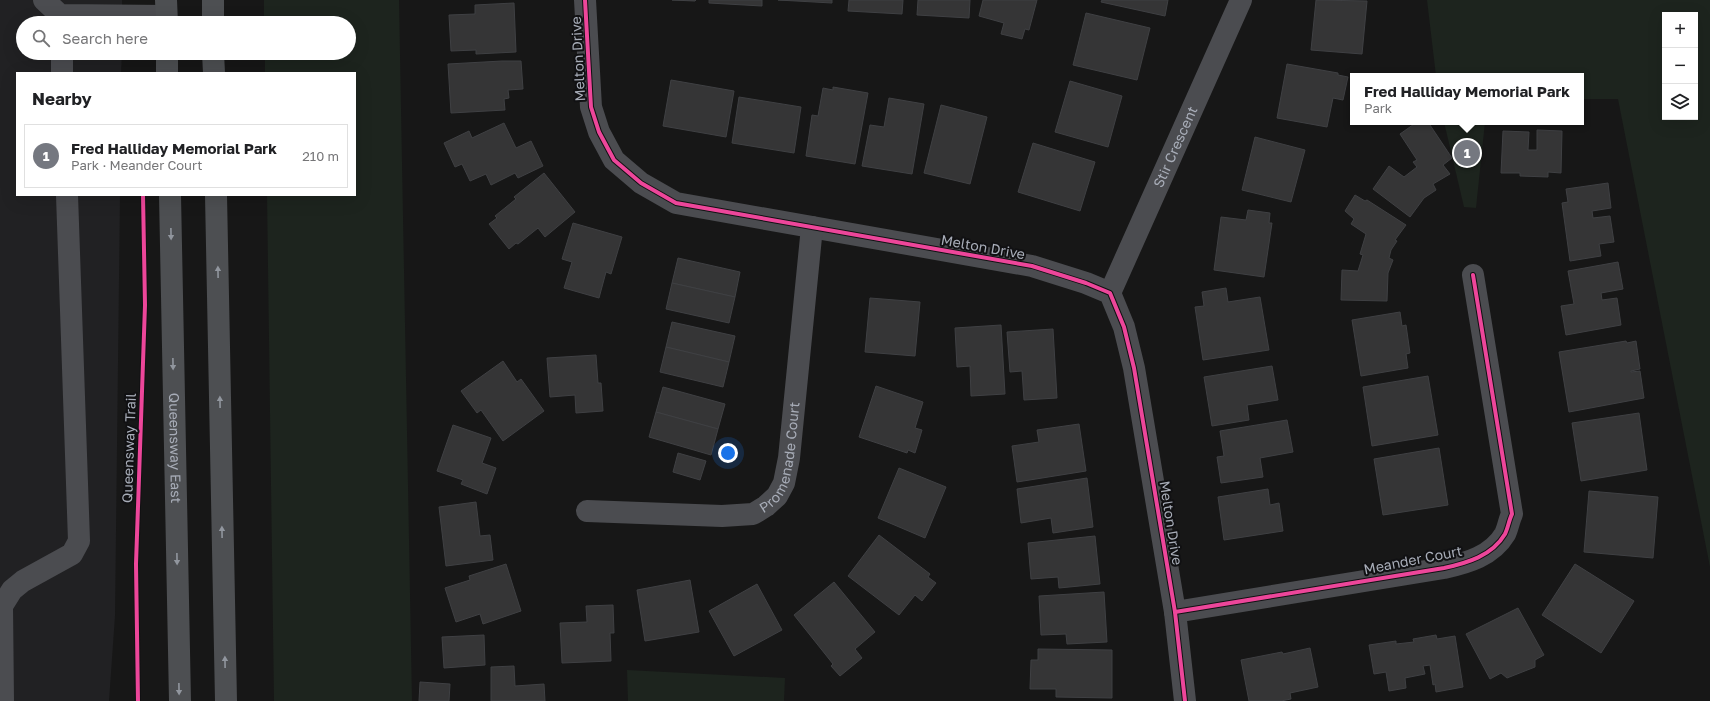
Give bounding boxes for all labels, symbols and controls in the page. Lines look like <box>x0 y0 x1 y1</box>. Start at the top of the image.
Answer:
map controls <box>1662 12 1698 120</box>
button: + <box>1662 12 1698 48</box>
search box <box>16 16 356 60</box>
street label: Melton Drive <box>567 16 588 102</box>
icon: search <box>30 27 52 49</box>
text: Search here <box>62 29 148 47</box>
button: − <box>1662 48 1698 84</box>
popup <box>1350 73 1584 125</box>
text: Fred Halliday Memorial Park <box>1364 82 1570 100</box>
button: layers <box>1662 84 1698 120</box>
text: Nearby <box>32 88 92 109</box>
text: Park <box>1364 100 1392 116</box>
street label: Stir Crescent <box>1149 103 1200 190</box>
pin: 1 <box>1454 138 1480 168</box>
text: Fred Halliday Memorial Park <box>71 139 277 157</box>
text: 1 <box>43 148 49 164</box>
text: 210 m <box>302 148 339 164</box>
text: Park · Meander Court <box>71 157 203 173</box>
one-way arrow <box>167 228 174 240</box>
street label: Melton Drive <box>940 231 1027 262</box>
one-way arrow <box>214 266 221 278</box>
one-way arrow <box>170 358 176 371</box>
street label: Queensway Trail <box>118 393 139 503</box>
street label: Queensway East <box>166 393 185 503</box>
one-way arrow <box>217 395 223 408</box>
street label: Promenade Court <box>756 401 803 516</box>
your location <box>718 443 738 463</box>
street label: Melton Drive <box>1156 480 1187 566</box>
one-way arrow <box>219 526 226 538</box>
street label: Meander Court <box>1362 542 1464 577</box>
one-way arrow <box>174 553 180 566</box>
one-way arrow <box>222 655 228 668</box>
one-way arrow <box>176 683 183 695</box>

